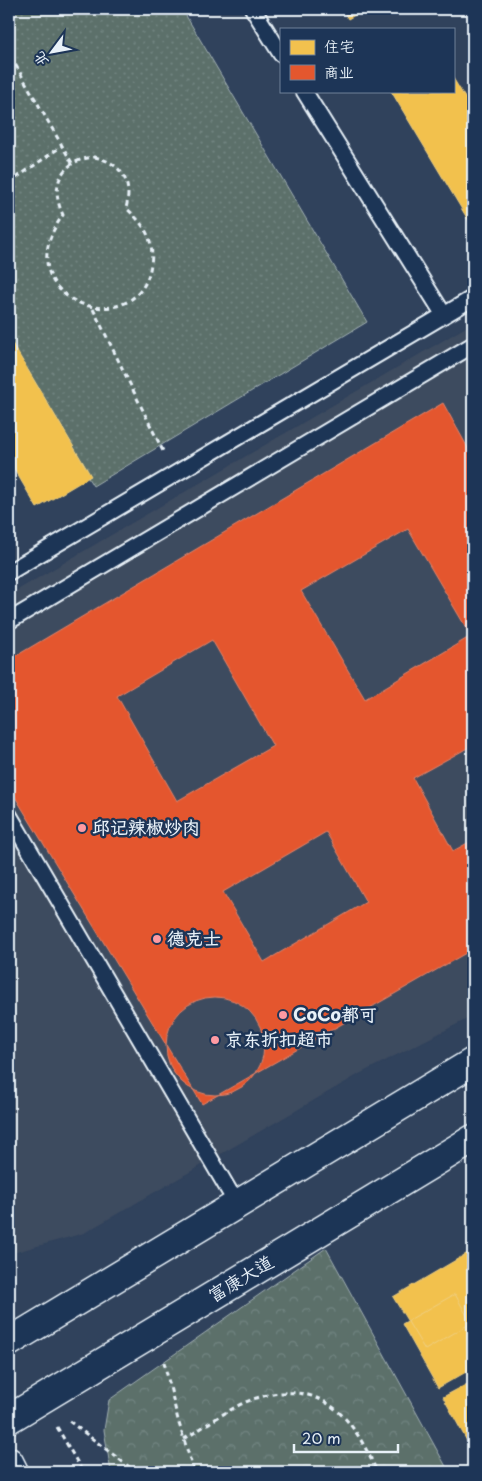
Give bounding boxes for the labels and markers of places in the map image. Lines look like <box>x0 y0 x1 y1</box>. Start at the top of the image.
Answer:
place label: 邱记辣椒炒肉 <box>92 813 200 840</box>
marker: 邱记辣椒炒肉 <box>76 822 88 834</box>
place label: 德克士 <box>167 924 221 951</box>
marker: 德克士 <box>151 933 163 945</box>
place label: CoCo都可 <box>293 1000 377 1027</box>
marker: CoCo都可 <box>277 1009 289 1021</box>
place label: 京东折扣超市 <box>225 1025 333 1052</box>
marker: 京东折扣超市 <box>209 1034 221 1046</box>

